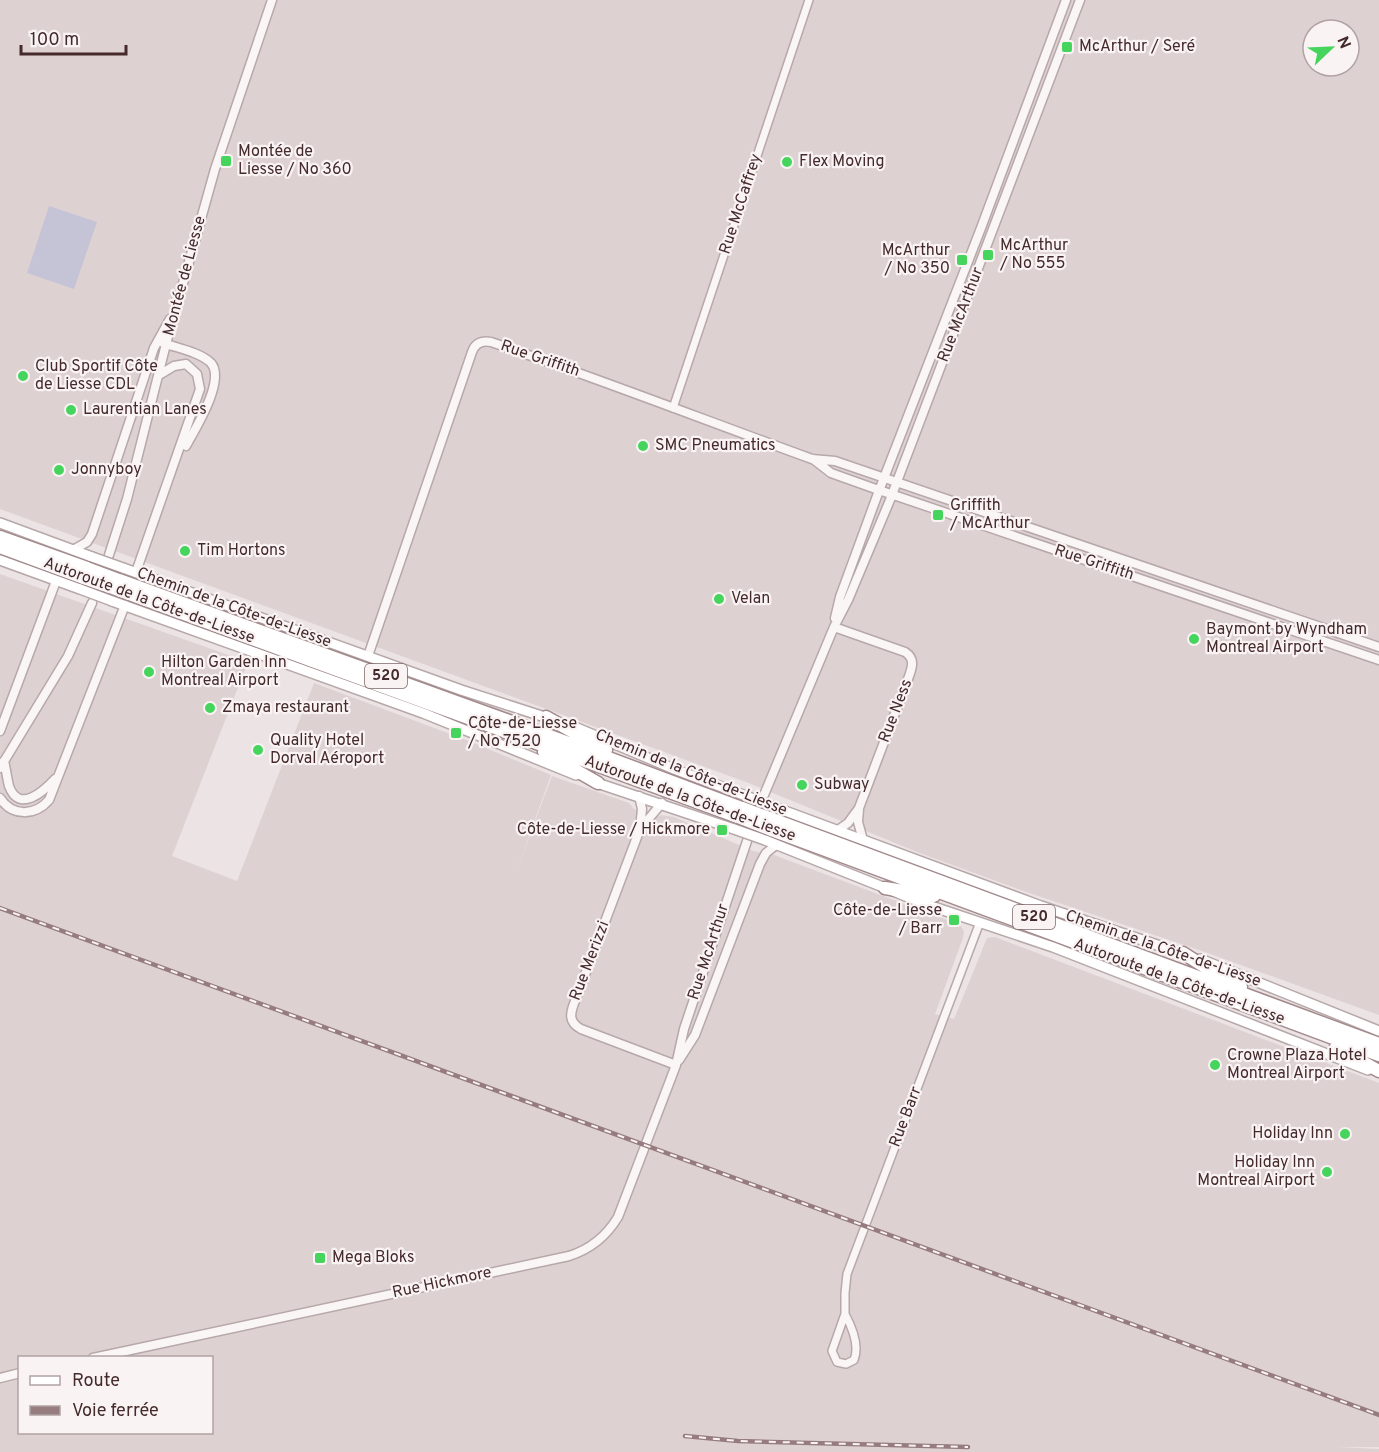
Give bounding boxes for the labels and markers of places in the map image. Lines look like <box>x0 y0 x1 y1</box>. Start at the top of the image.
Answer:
place label: McArthur / Seré <box>1079 37 1195 57</box>
marker: McArthur / Seré <box>1060 40 1074 54</box>
place label: Montée de Liesse / No 360 <box>238 142 352 180</box>
place label: Flex Moving <box>799 152 885 172</box>
marker: Montée de Liesse / No 360 <box>219 154 233 168</box>
marker: Flex Moving <box>780 155 794 169</box>
place label: McArthur / No 555 <box>999 236 1068 274</box>
place label: McArthur / No 350 <box>882 241 950 279</box>
marker: McArthur / No 555 <box>981 248 995 262</box>
marker: McArthur / No 350 <box>955 253 969 267</box>
place label: Club Sportif Côte de Liesse CDL <box>35 357 158 395</box>
marker: Club Sportif Côte de Liesse CDL <box>16 369 30 383</box>
place label: Laurentian Lanes <box>83 400 207 420</box>
marker: Laurentian Lanes <box>64 403 78 417</box>
place label: SMC Pneumatics <box>655 436 776 456</box>
marker: SMC Pneumatics <box>636 439 650 453</box>
place label: Jonnyboy <box>71 460 142 480</box>
marker: Jonnyboy <box>52 463 66 477</box>
place label: Griffith / McArthur <box>949 496 1030 534</box>
marker: Griffith / McArthur <box>931 508 945 522</box>
place label: Tim Hortons <box>197 541 286 561</box>
marker: Tim Hortons <box>178 544 192 558</box>
place label: Velan <box>731 589 770 609</box>
marker: Velan <box>712 592 726 606</box>
place label: Baymont by Wyndham Montreal Airport <box>1206 620 1367 658</box>
marker: Baymont by Wyndham Montreal Airport <box>1187 632 1201 646</box>
place label: Hilton Garden Inn Montreal Airport <box>161 653 287 691</box>
marker: Hilton Garden Inn Montreal Airport <box>142 665 156 679</box>
place label: Zmaya restaurant <box>222 698 349 718</box>
marker: Zmaya restaurant <box>203 701 217 715</box>
place label: Côte-de-Liesse / No 7520 <box>467 714 577 752</box>
marker: Côte-de-Liesse / No 7520 <box>449 726 463 740</box>
place label: Quality Hotel Dorval Aéroport <box>270 731 384 769</box>
marker: Quality Hotel Dorval Aéroport <box>251 743 265 757</box>
place label: Subway <box>814 775 870 795</box>
marker: Subway <box>795 778 809 792</box>
place label: Côte-de-Liesse / Hickmore <box>517 820 710 840</box>
marker: Côte-de-Liesse / Hickmore <box>715 823 729 837</box>
place label: Côte-de-Liesse / Barr <box>833 901 942 939</box>
marker: Côte-de-Liesse / Barr <box>947 913 961 927</box>
place label: Crowne Plaza Hotel Montreal Airport <box>1227 1046 1367 1084</box>
marker: Crowne Plaza Hotel Montreal Airport <box>1208 1058 1222 1072</box>
place label: Holiday Inn <box>1252 1124 1333 1144</box>
marker: Holiday Inn <box>1338 1127 1352 1141</box>
place label: Holiday Inn Montreal Airport <box>1197 1153 1315 1191</box>
marker: Holiday Inn Montreal Airport <box>1320 1165 1334 1179</box>
place label: Mega Bloks <box>332 1248 414 1268</box>
marker: Mega Bloks <box>313 1251 327 1265</box>

